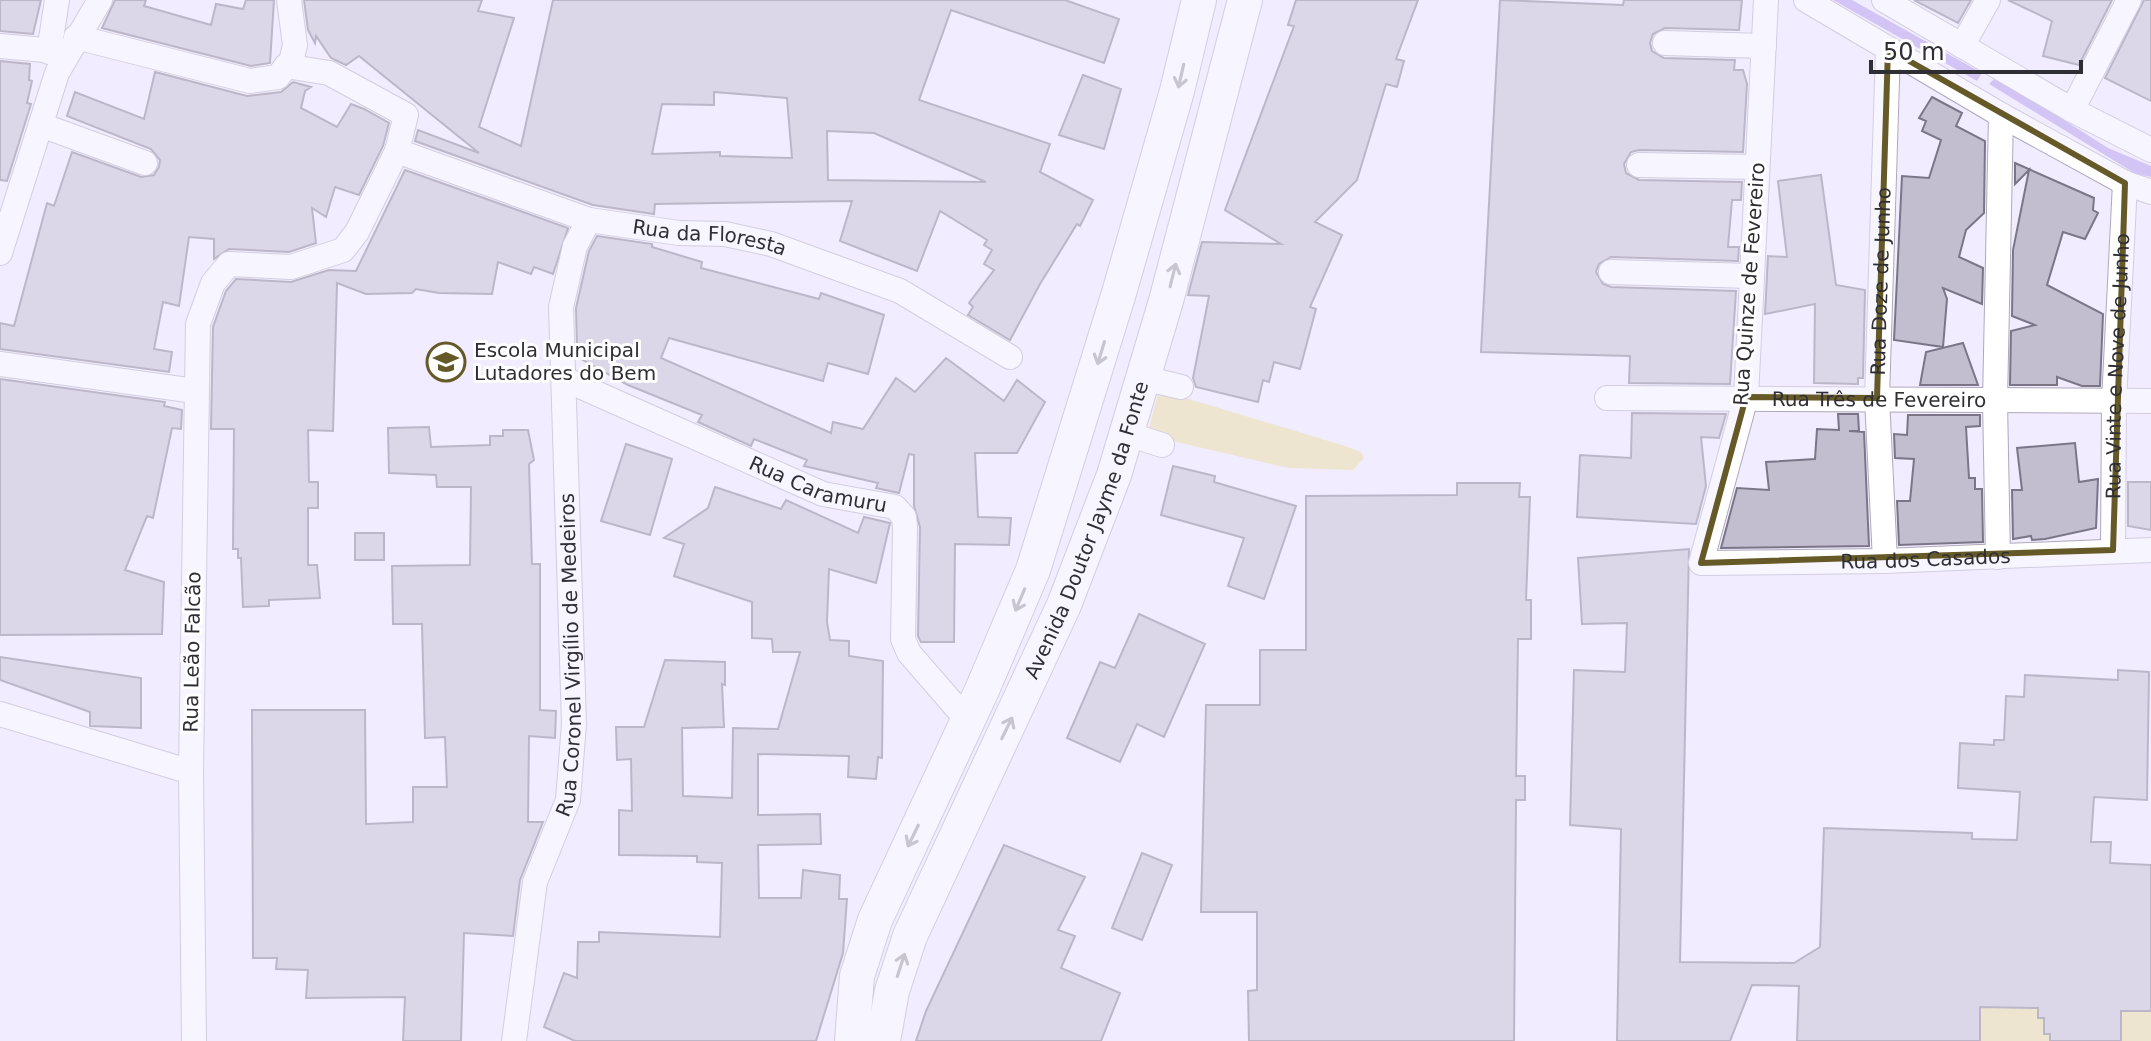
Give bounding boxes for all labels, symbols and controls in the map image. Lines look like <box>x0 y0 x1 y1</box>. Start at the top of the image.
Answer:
scale bar <box>1871 24 2081 74</box>
text: 50 m <box>1883 38 1945 66</box>
one-way arrow <box>1173 63 1188 88</box>
street label: Rua Quinze de Fevereiro <box>1729 161 1769 407</box>
street label: Rua Doze de Junho <box>1866 187 1896 376</box>
street label: Rua da Floresta <box>631 214 790 261</box>
street label: Rua Vinte e Nove de Junho <box>2101 232 2134 499</box>
one-way arrow <box>1166 262 1181 288</box>
place label: Escola Municipal Lutadores do Bem <box>474 338 656 385</box>
one-way arrow <box>1093 339 1108 365</box>
school or university icon: Escola Municipal Lutadores do Bem <box>425 341 467 383</box>
street label: Avenida Doutor Jayme da Fonte <box>1019 378 1153 683</box>
street label: Rua Três de Fevereiro <box>1772 387 1986 412</box>
street label: Rua Caramuru <box>746 451 889 517</box>
street label: Rua Coronel Virgílio de Medeiros <box>551 493 586 820</box>
street label: Rua dos Casados <box>1840 544 2011 573</box>
street label: Rua Leão Falcão <box>179 571 205 733</box>
one-way arrow <box>1012 587 1027 612</box>
one-way arrow <box>1000 717 1015 741</box>
one-way arrow <box>905 824 920 848</box>
one-way arrow <box>894 953 909 978</box>

